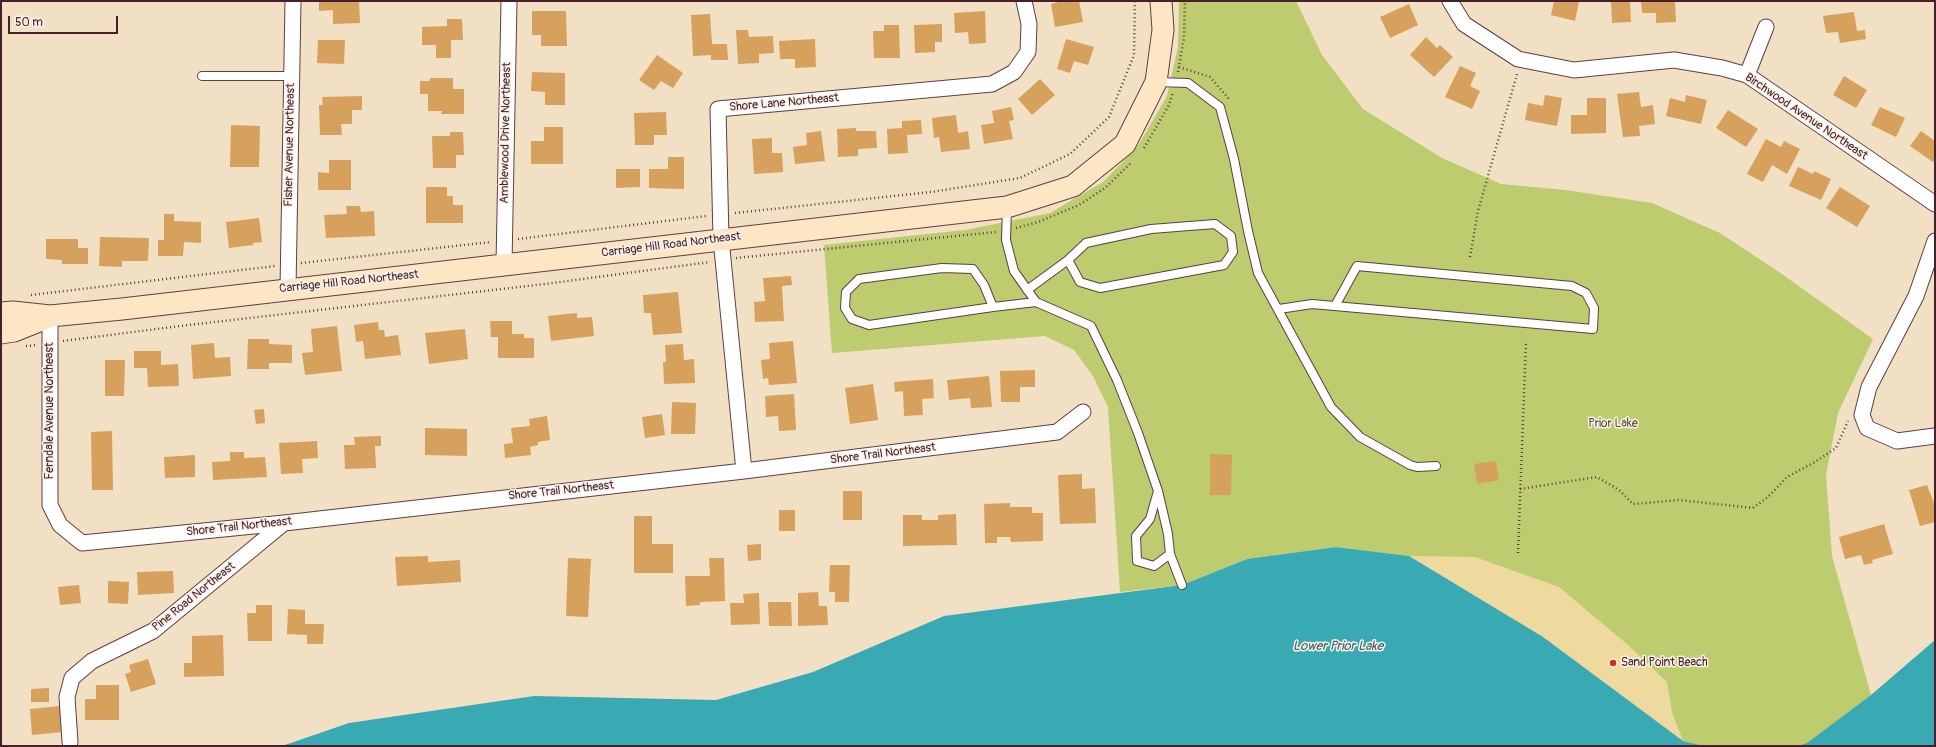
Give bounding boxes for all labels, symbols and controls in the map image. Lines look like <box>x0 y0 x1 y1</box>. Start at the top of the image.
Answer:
scale bar <box>10 8 120 34</box>
text: 50 m <box>15 15 43 30</box>
street label: Amblewood Drive Northeast <box>498 62 514 204</box>
street label: Birchwood Avenue Northeast <box>1742 71 1870 163</box>
street label: Fisher Avenue Northeast <box>282 83 298 207</box>
street label: Shore Lane Northeast <box>729 91 839 115</box>
street label: Carriage Hill Road Northeast <box>600 229 742 261</box>
street label: Carriage Hill Road Northeast <box>278 268 420 296</box>
street label: Ferndale Avenue Northeast <box>43 342 57 480</box>
park label: Prior Lake <box>1588 417 1638 431</box>
street label: Shore Trail Northeast <box>829 440 937 468</box>
street label: Shore Trail Northeast <box>507 478 615 504</box>
street label: Shore Trail Northeast <box>185 514 293 540</box>
street label: Pine Road Northeast <box>150 559 238 635</box>
water label: Lower Prior Lake <box>1293 639 1383 655</box>
place label: Sand Point Beach <box>1621 656 1708 670</box>
marker: Sand Point Beach <box>1608 658 1618 668</box>

